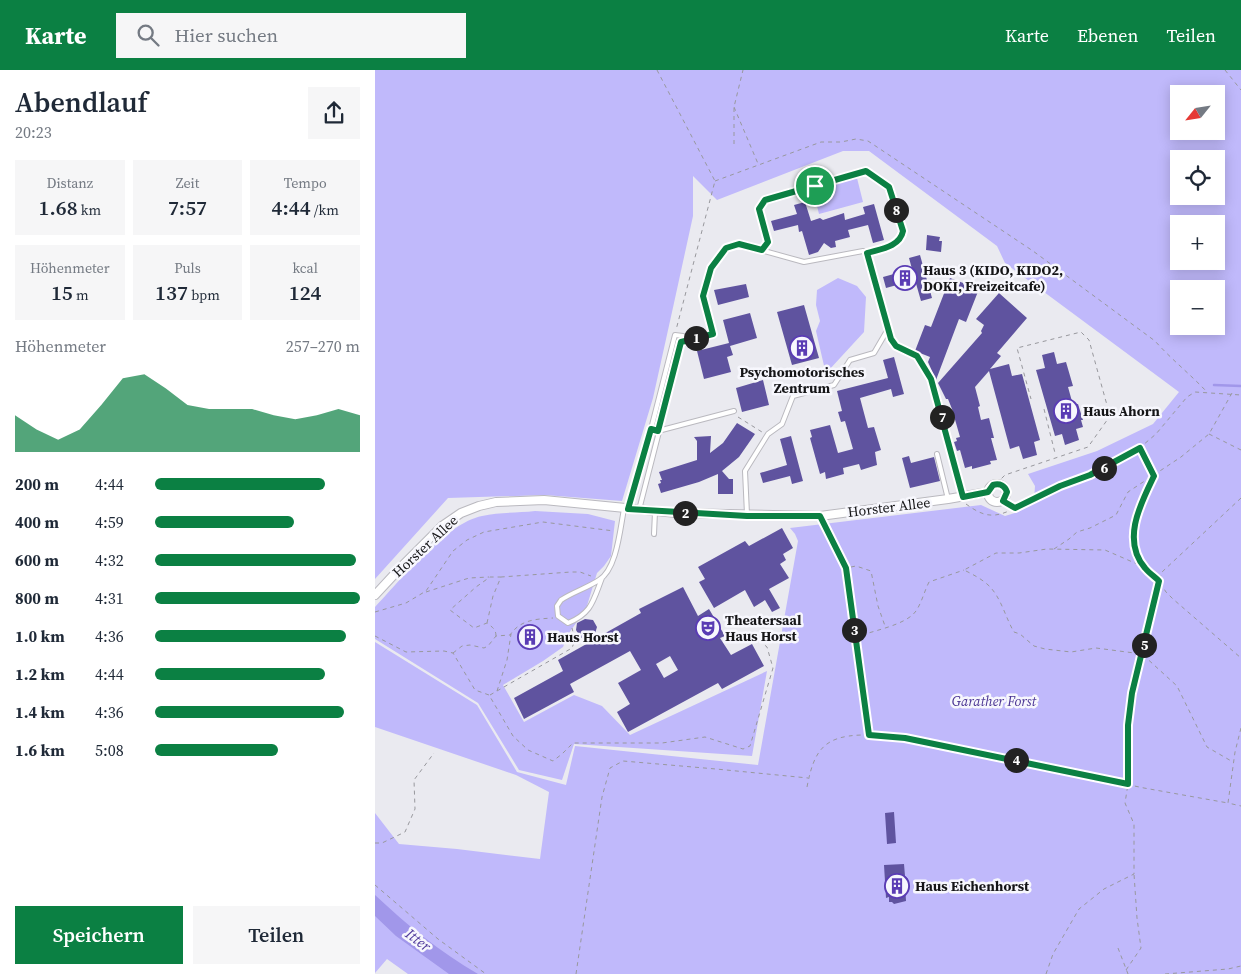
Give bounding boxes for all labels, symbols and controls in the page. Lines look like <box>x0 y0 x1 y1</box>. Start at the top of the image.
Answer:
search box <box>116 13 466 58</box>
text: Karte <box>25 19 86 52</box>
icon: search <box>134 21 162 49</box>
text: Hier suchen <box>174 22 278 48</box>
text: Karte <box>1005 23 1049 48</box>
text: Ebenen <box>1077 23 1138 48</box>
text: Teilen <box>1166 23 1216 48</box>
text: Abendlauf <box>15 83 148 121</box>
north arrow <box>1170 85 1225 140</box>
map controls <box>1170 85 1225 335</box>
button: share <box>308 87 360 139</box>
text: 20:23 <box>15 121 52 143</box>
button: locate <box>1170 150 1225 205</box>
pin <box>794 165 836 207</box>
icon: arrive <box>801 172 829 200</box>
text: Distanz <box>46 173 93 193</box>
text: Zeit <box>176 173 199 193</box>
text: Tempo <box>284 173 327 193</box>
text: 1.68 <box>39 193 78 222</box>
text: 7:57 <box>168 193 207 222</box>
text: 4:44 <box>272 193 311 222</box>
pin: 8 <box>883 198 909 222</box>
text: km <box>78 200 101 220</box>
text: /km <box>311 200 339 220</box>
text: 8 <box>893 200 900 220</box>
button: + <box>1170 215 1225 270</box>
text: Höhenmeter <box>30 258 110 278</box>
text: Puls <box>174 258 201 278</box>
text: kcal <box>292 258 318 278</box>
place label: Haus 3 (KIDO, KIDO2, DOKI, Freizeitcafe) <box>923 260 1063 296</box>
building icon: Haus 3 (KIDO, KIDO2, DOKI, Freizeitcafe) <box>892 265 918 291</box>
text: 15 <box>51 278 73 307</box>
text: 137 <box>155 278 188 307</box>
text: 124 <box>289 278 322 307</box>
button: − <box>1170 280 1225 335</box>
text: m <box>73 285 89 305</box>
text: bpm <box>188 285 220 305</box>
pin: 1 <box>683 326 709 350</box>
text: 1 <box>693 328 700 348</box>
text: Höhenmeter <box>15 335 106 357</box>
text: 257–270 m <box>286 335 360 357</box>
building icon: Psychomotorisches Zentrum <box>789 335 815 361</box>
place label: Psychomotorisches Zentrum <box>739 362 865 398</box>
building icon: Haus Ahorn <box>1053 398 1079 424</box>
place label: Haus Ahorn <box>1083 401 1160 421</box>
pin: 7 <box>929 404 955 430</box>
text: 7 <box>939 407 946 427</box>
pin: 6 <box>1091 456 1117 480</box>
text: 6 <box>1101 458 1108 478</box>
text: 200 m <box>15 473 59 495</box>
text: 4:44 <box>95 473 124 495</box>
street label: Horster Allee <box>847 492 931 522</box>
pin: 2 <box>673 500 697 526</box>
text: 2 <box>682 503 689 523</box>
street label: Horster Allee <box>388 510 462 582</box>
text: 400 m <box>15 511 59 533</box>
text: 4:59 <box>95 511 124 533</box>
text: 600 m <box>15 549 59 571</box>
text: 4:32 <box>95 549 124 571</box>
text: 800 m <box>15 587 59 609</box>
text: 4:31 <box>95 587 124 609</box>
place label: Theatersaal Haus Horst <box>725 610 802 646</box>
theatre icon: Theatersaal Haus Horst <box>695 615 721 641</box>
pin: 3 <box>841 618 867 642</box>
text: 3 <box>851 620 858 640</box>
building icon: Haus Horst <box>517 624 543 650</box>
text: 1.0 km <box>15 625 65 647</box>
text: 4:36 <box>95 625 124 647</box>
place label: Haus Horst <box>547 627 620 647</box>
pin: 5 <box>1131 632 1157 658</box>
text: 5 <box>1141 635 1148 655</box>
text: 1.2 km <box>15 663 65 685</box>
text: 4:44 <box>95 663 124 685</box>
park label: Garather Forst <box>952 691 1038 711</box>
text: 1.4 km <box>15 701 65 723</box>
text: 4:36 <box>95 701 124 723</box>
text: 1.6 km <box>15 739 65 761</box>
text: 5:08 <box>95 739 124 761</box>
pin: 4 <box>1003 748 1029 772</box>
text: 4 <box>1013 750 1020 770</box>
building icon: Haus Eichenhorst <box>884 873 910 899</box>
place label: Haus Eichenhorst <box>915 876 1030 896</box>
button: Speichern <box>15 906 183 964</box>
button: Teilen <box>193 906 360 964</box>
water label: Itter <box>400 923 436 957</box>

